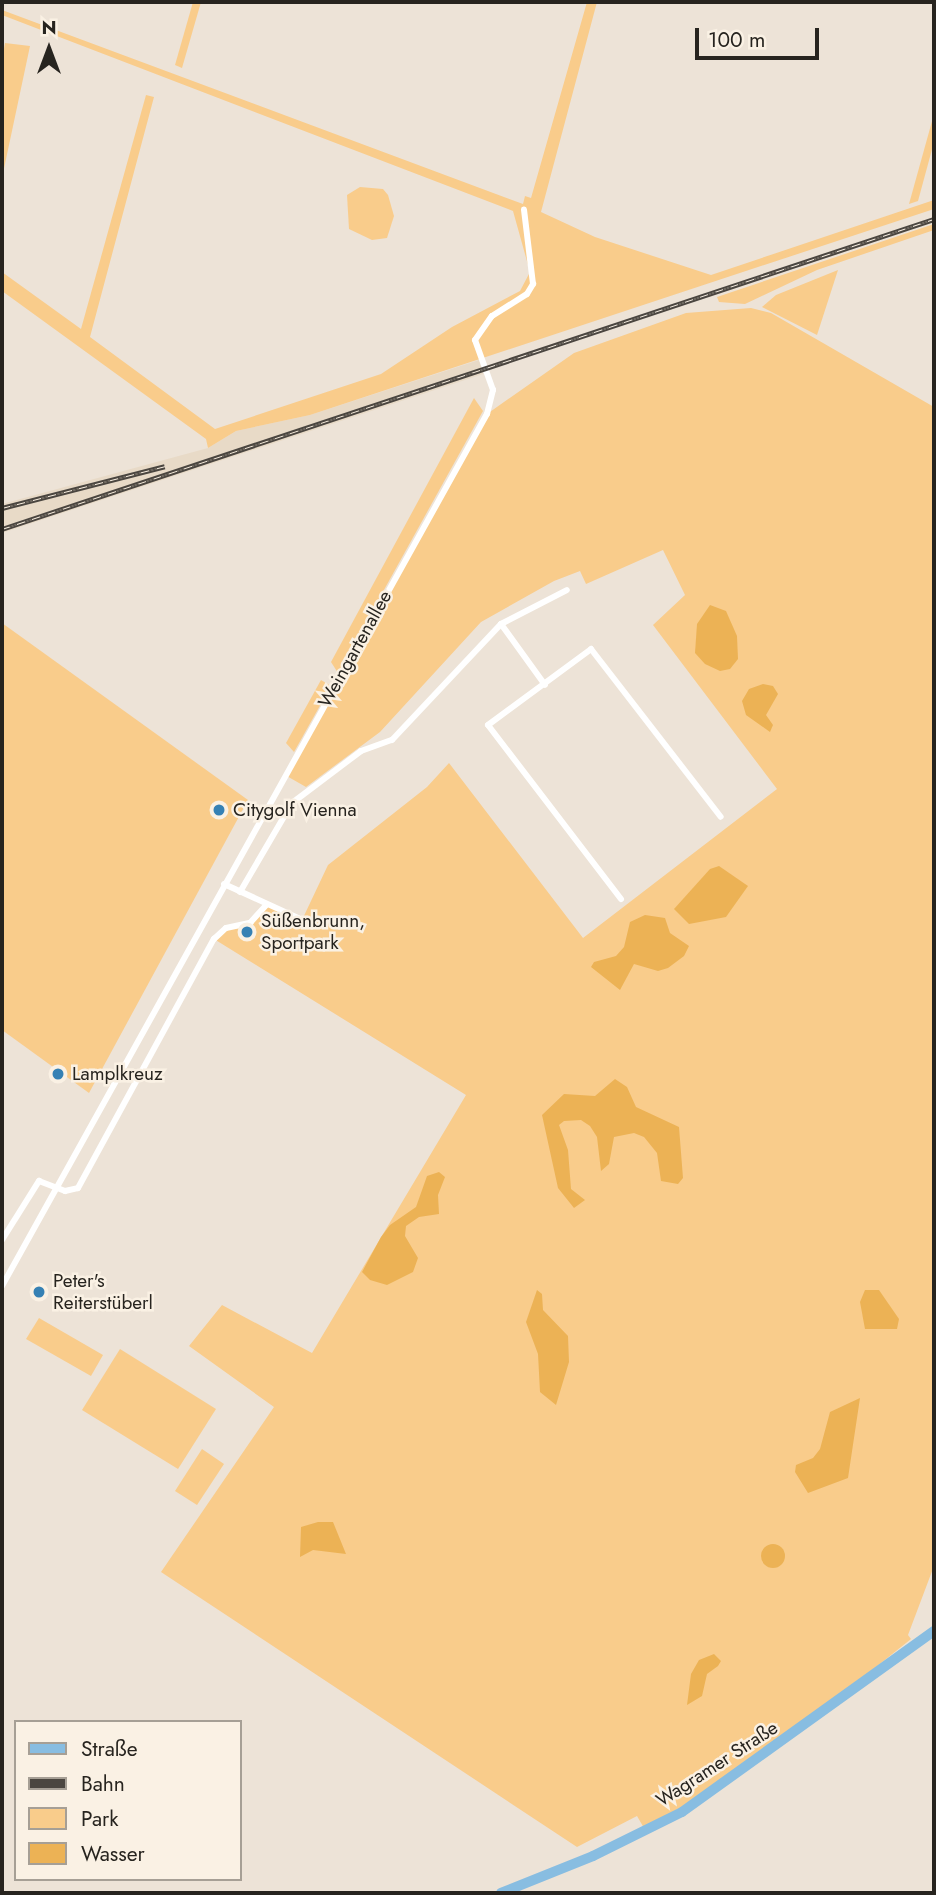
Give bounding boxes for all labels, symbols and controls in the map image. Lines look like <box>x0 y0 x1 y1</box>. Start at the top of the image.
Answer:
north arrow <box>14 14 84 84</box>
text: N <box>41 14 57 41</box>
scale bar <box>698 14 822 58</box>
text: 100 m <box>708 25 765 55</box>
street label: Weingartenallee <box>313 587 397 711</box>
place label: Citygolf Vienna <box>233 799 357 821</box>
marker: Citygolf Vienna <box>211 802 227 818</box>
place label: Süßenbrunn, Sportpark <box>261 910 365 954</box>
marker: Süßenbrunn, Sportpark <box>239 924 255 940</box>
place label: Lamplkreuz <box>72 1063 163 1085</box>
marker: Lamplkreuz <box>50 1066 66 1082</box>
place label: Peter's Reiterstüberl <box>53 1270 153 1314</box>
marker: Peter's Reiterstüberl <box>31 1284 47 1300</box>
street label: Wagramer Straße <box>652 1716 782 1812</box>
legend <box>14 1720 242 1881</box>
text: Straße <box>81 1734 138 1764</box>
text: Bahn <box>81 1769 125 1799</box>
text: Park <box>81 1804 118 1834</box>
text: Wasser <box>81 1839 145 1869</box>

